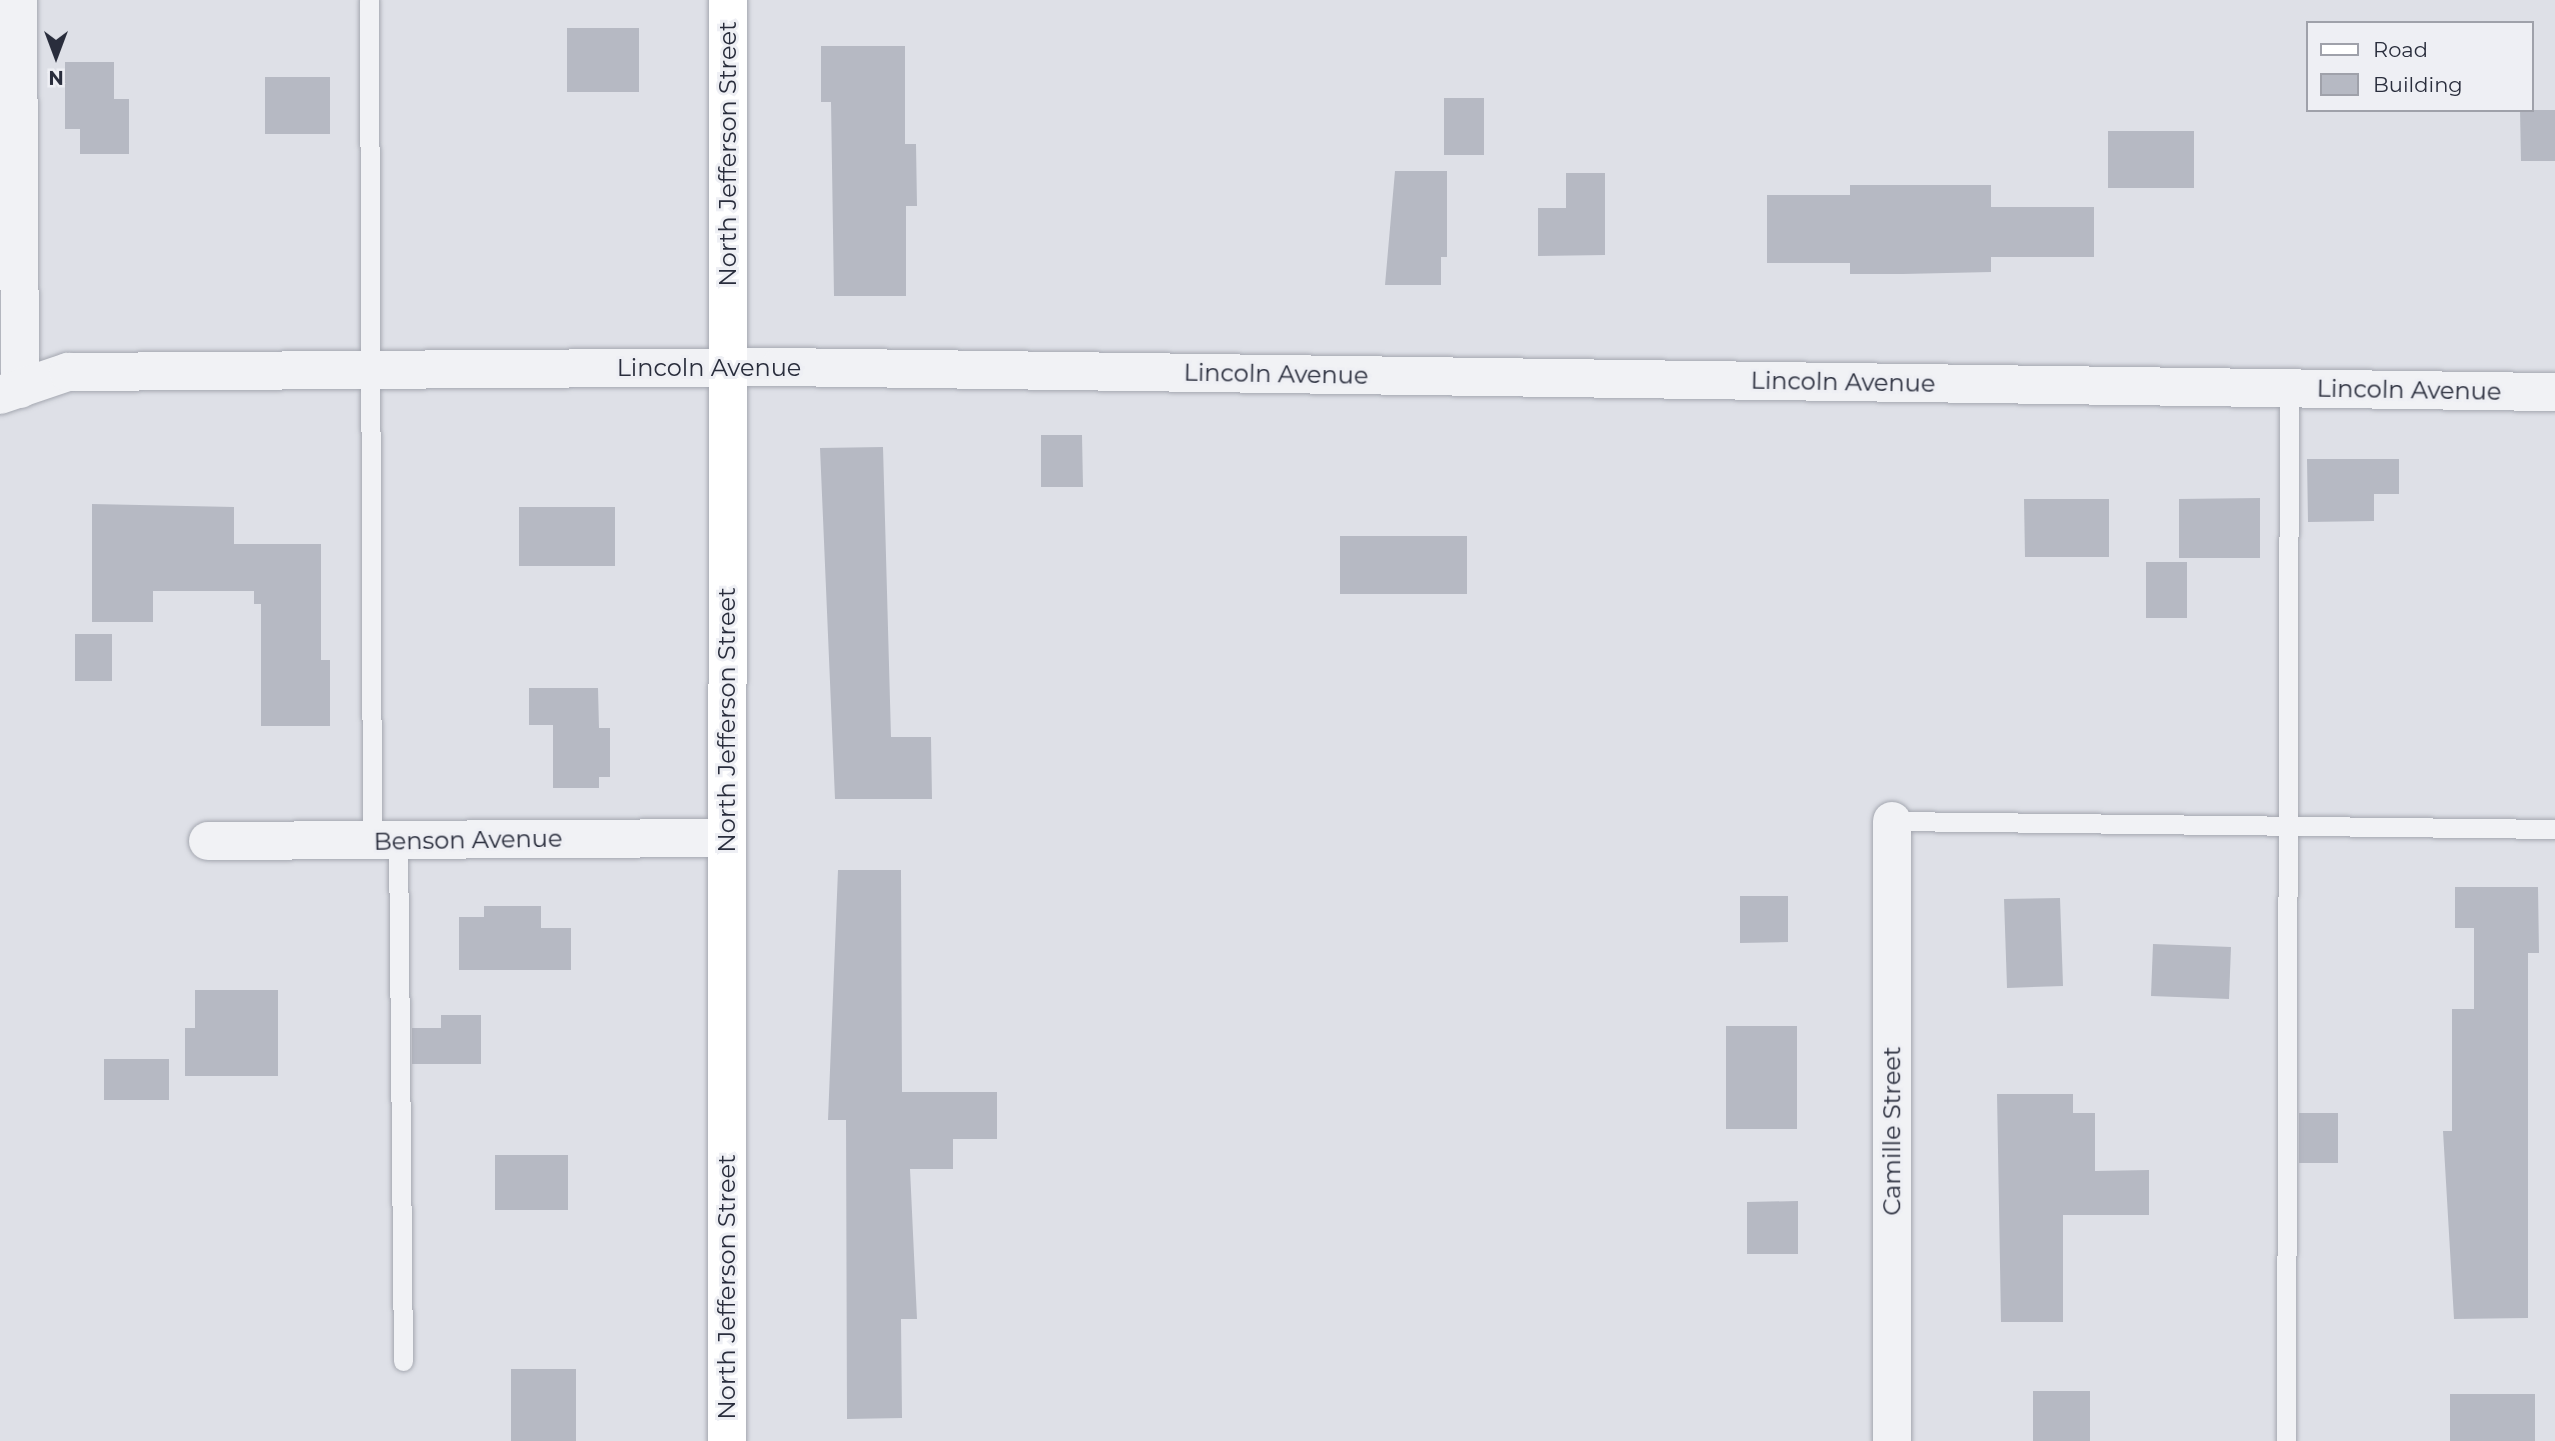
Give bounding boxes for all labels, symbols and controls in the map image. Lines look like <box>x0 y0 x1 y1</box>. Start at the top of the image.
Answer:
north arrow <box>21 21 91 91</box>
street label: North Jefferson Street <box>714 21 742 287</box>
legend <box>2306 21 2534 112</box>
text: Road <box>2373 37 2428 62</box>
text: N <box>48 66 64 89</box>
text: Building <box>2373 72 2463 97</box>
street label: Lincoln Avenue <box>617 354 801 382</box>
street label: Lincoln Avenue <box>1183 358 1369 390</box>
street label: Lincoln Avenue <box>1750 366 1936 398</box>
street label: Lincoln Avenue <box>2316 374 2502 406</box>
street label: North Jefferson Street <box>713 587 741 853</box>
street label: Benson Avenue <box>373 824 563 856</box>
street label: Camille Street <box>1878 1046 1906 1216</box>
street label: North Jefferson Street <box>713 1154 741 1420</box>

